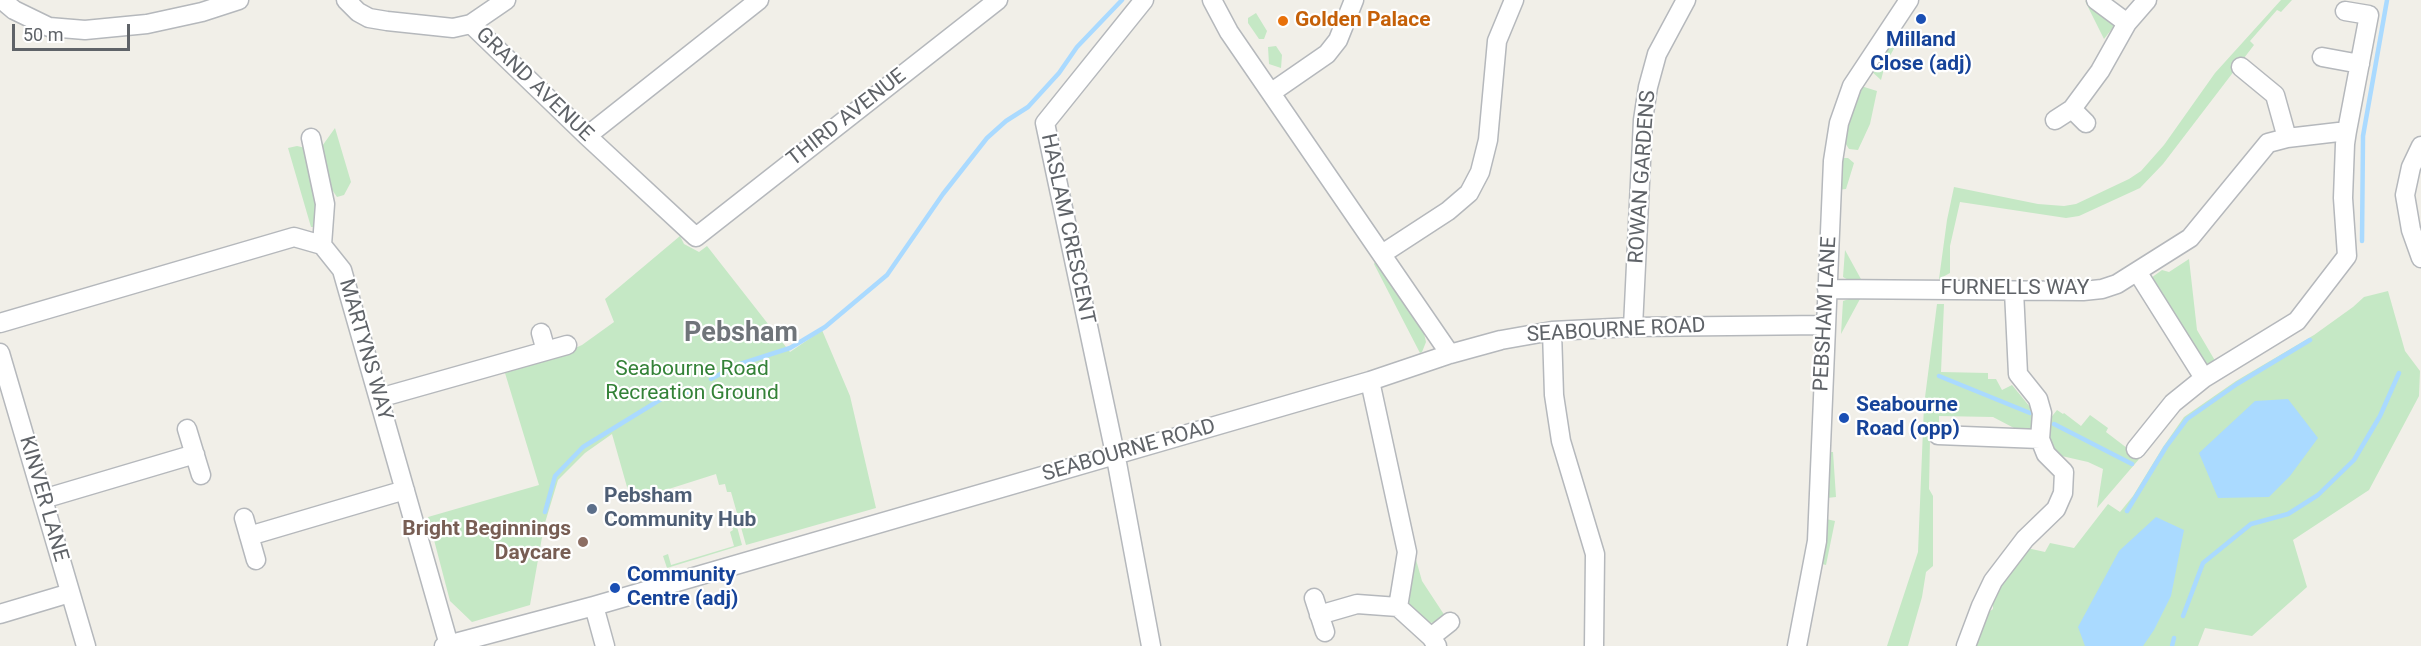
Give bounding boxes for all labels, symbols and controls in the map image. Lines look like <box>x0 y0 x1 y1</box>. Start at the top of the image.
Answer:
place label: Golden Palace <box>1295 8 1431 34</box>
scale bar <box>15 12 134 50</box>
marker: Milland Close (adj) <box>1914 12 1928 26</box>
marker: Golden Palace <box>1276 14 1290 28</box>
street label: GRAND AVENUE <box>470 23 598 147</box>
text: 50 m <box>23 24 63 45</box>
place label: Milland Close (adj) <box>1870 28 1972 78</box>
street label: THIRD AVENUE <box>783 64 911 172</box>
street label: ROWAN GARDENS <box>1624 90 1662 264</box>
street label: HASLAM CRESCENT <box>1035 132 1099 326</box>
street label: PEBSHAM LANE <box>1809 236 1843 392</box>
street label: MARTYNS WAY <box>333 276 397 424</box>
street label: FURNELLS WAY <box>1941 276 2089 302</box>
street label: SEABOURNE ROAD <box>1526 314 1706 348</box>
district label: Pebsham <box>684 318 798 350</box>
park label: Seabourne Road Recreation Ground <box>605 357 779 407</box>
place label: Seabourne Road (opp) <box>1856 393 1960 443</box>
marker: Seabourne Road (opp) <box>1837 411 1851 425</box>
street label: SEABOURNE ROAD <box>1040 414 1218 488</box>
street label: KINVER LANE <box>13 433 73 565</box>
place label: Pebsham Community Hub <box>604 484 756 534</box>
marker: Pebsham Community Hub <box>585 502 599 516</box>
place label: Bright Beginnings Daycare <box>402 517 571 567</box>
marker: Bright Beginnings Daycare <box>576 535 590 549</box>
place label: Community Centre (adj) <box>627 563 738 613</box>
marker: Community Centre (adj) <box>608 581 622 595</box>

